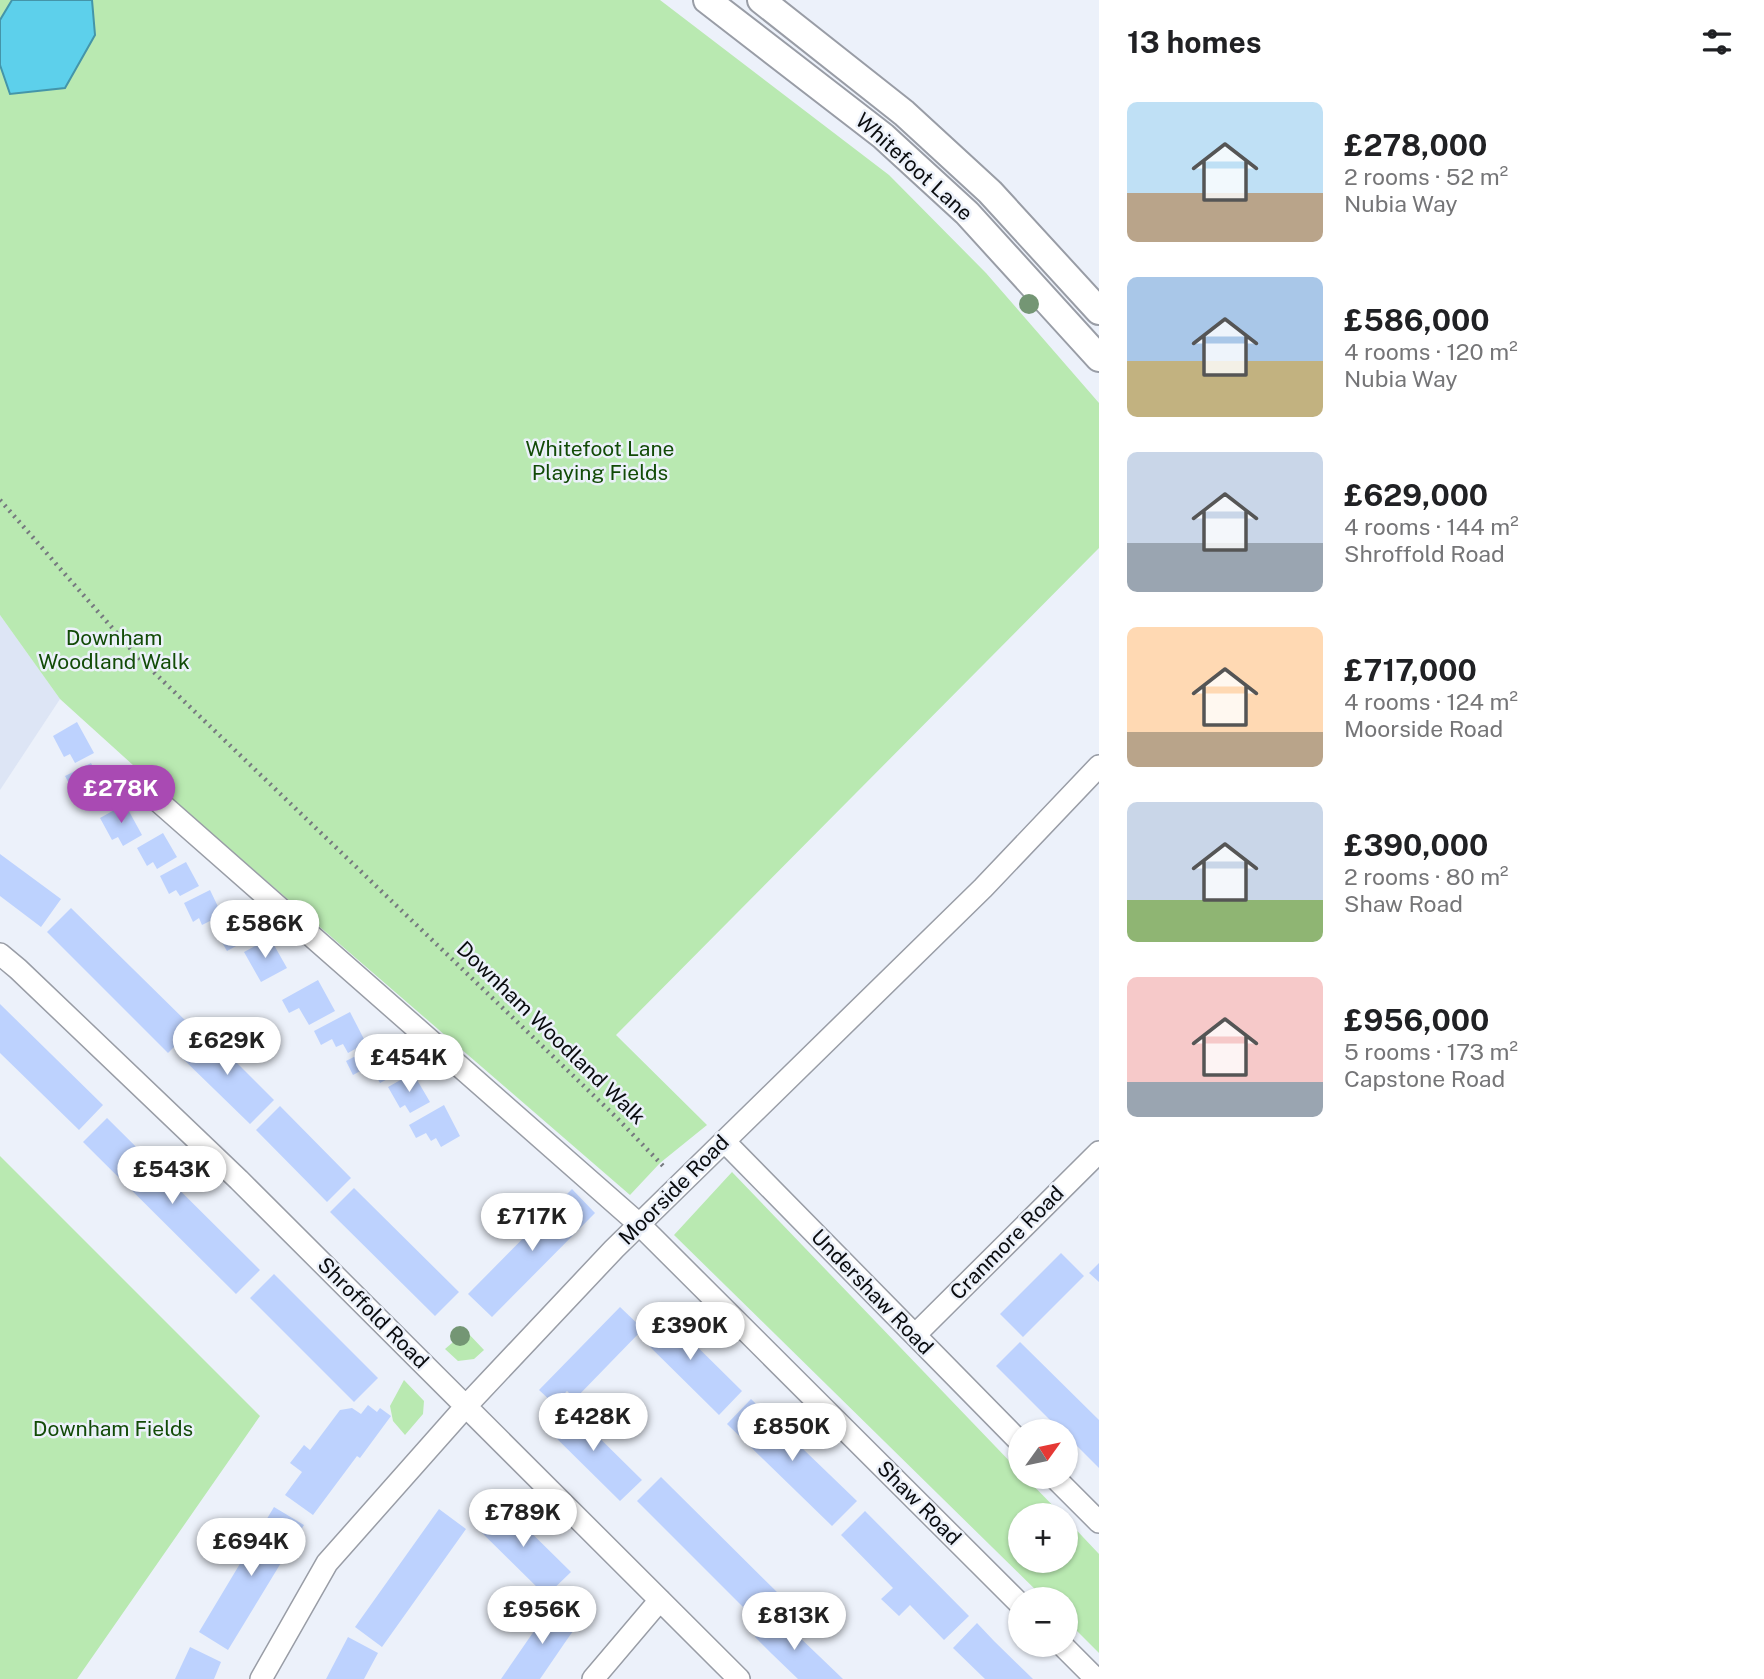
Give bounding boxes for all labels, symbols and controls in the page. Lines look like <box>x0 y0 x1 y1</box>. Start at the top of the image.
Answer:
icon: filters <box>1698 23 1736 61</box>
text: 13 homes <box>1127 24 1262 60</box>
street label: Whitefoot Lane <box>851 108 978 226</box>
text: £278,000 <box>1344 127 1487 163</box>
icon: home <box>1183 130 1267 214</box>
text: 2 rooms · 52 m² <box>1344 163 1508 190</box>
text: Nubia Way <box>1344 190 1458 217</box>
text: £586,000 <box>1344 302 1490 338</box>
icon: home <box>1183 305 1267 389</box>
text: 4 rooms · 120 m² <box>1344 338 1518 365</box>
text: Nubia Way <box>1344 365 1458 392</box>
park label: Whitefoot Lane Playing Fields <box>526 436 674 485</box>
text: £629,000 <box>1344 477 1488 513</box>
icon: home <box>1183 480 1267 564</box>
text: 4 rooms · 144 m² <box>1344 513 1519 540</box>
text: Shroffold Road <box>1344 540 1505 567</box>
park label: Downham Woodland Walk <box>38 625 190 674</box>
text: £717,000 <box>1344 652 1477 688</box>
icon: home <box>1183 655 1267 739</box>
text: 4 rooms · 124 m² <box>1344 688 1518 715</box>
text: Moorside Road <box>1344 715 1503 742</box>
pin: £278K <box>72 766 170 825</box>
text: £278K <box>83 774 159 801</box>
text: £390,000 <box>1344 827 1488 863</box>
icon: home <box>1183 830 1267 914</box>
text: 2 rooms · 80 m² <box>1344 863 1509 890</box>
text: Shaw Road <box>1344 890 1463 917</box>
pin: £586K <box>216 900 314 960</box>
text: £586K <box>226 909 304 936</box>
street label: Downham Woodland Walk <box>452 936 651 1130</box>
text: £956,000 <box>1344 1002 1489 1038</box>
icon: home <box>1183 1005 1267 1089</box>
pin: £629K <box>178 1018 276 1077</box>
text: £629K <box>189 1026 265 1053</box>
pin: £454K <box>360 1034 458 1094</box>
text: 5 rooms · 173 m² <box>1344 1038 1518 1065</box>
text: £454K <box>371 1043 447 1070</box>
text: Capstone Road <box>1344 1065 1505 1092</box>
street label: Moorside Road <box>613 1129 734 1250</box>
pin: £543K <box>123 1146 221 1206</box>
text: £543K <box>133 1155 211 1182</box>
street label: Cranmore Road <box>945 1181 1069 1305</box>
pin: £717K <box>483 1194 581 1253</box>
text: £717K <box>497 1202 567 1229</box>
street label: Undershaw Road <box>806 1224 938 1360</box>
street label: Shroffold Road <box>313 1252 434 1373</box>
pin: £390K <box>641 1302 739 1362</box>
text: £390K <box>652 1311 728 1338</box>
pin: £428K <box>544 1394 642 1453</box>
text: £428K <box>555 1402 631 1429</box>
pin: £850K <box>743 1404 841 1463</box>
text: £850K <box>753 1412 831 1439</box>
park label: Downham Fields <box>33 1416 193 1441</box>
north arrow <box>1008 1419 1078 1489</box>
map controls <box>1008 1419 1078 1657</box>
street label: Shaw Road <box>872 1455 967 1550</box>
pin: £789K <box>474 1490 572 1549</box>
text: £789K <box>485 1498 561 1525</box>
button: + <box>1008 1503 1078 1573</box>
pin: £694K <box>202 1518 300 1578</box>
text: £694K <box>213 1527 289 1554</box>
pin: £956K <box>493 1586 591 1646</box>
button: − <box>1008 1587 1078 1657</box>
pin: £813K <box>745 1592 843 1652</box>
text: £956K <box>503 1595 581 1622</box>
text: £813K <box>758 1601 830 1628</box>

